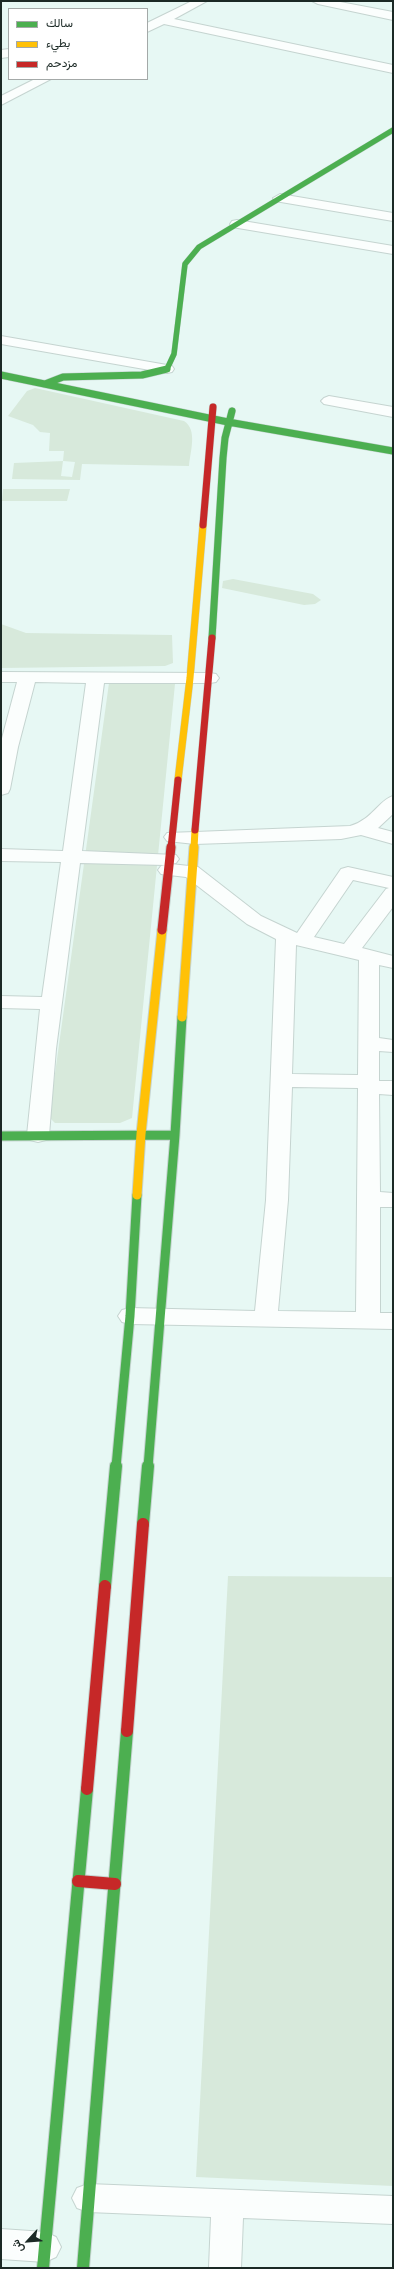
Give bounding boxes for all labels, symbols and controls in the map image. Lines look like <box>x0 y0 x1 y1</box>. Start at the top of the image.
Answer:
legend <box>8 8 148 80</box>
text: سالك <box>46 15 73 31</box>
text: بطيء <box>46 35 70 51</box>
text: مزدحم <box>46 55 77 71</box>
north arrow <box>8 2221 48 2261</box>
text: ش <box>8 2237 26 2255</box>

